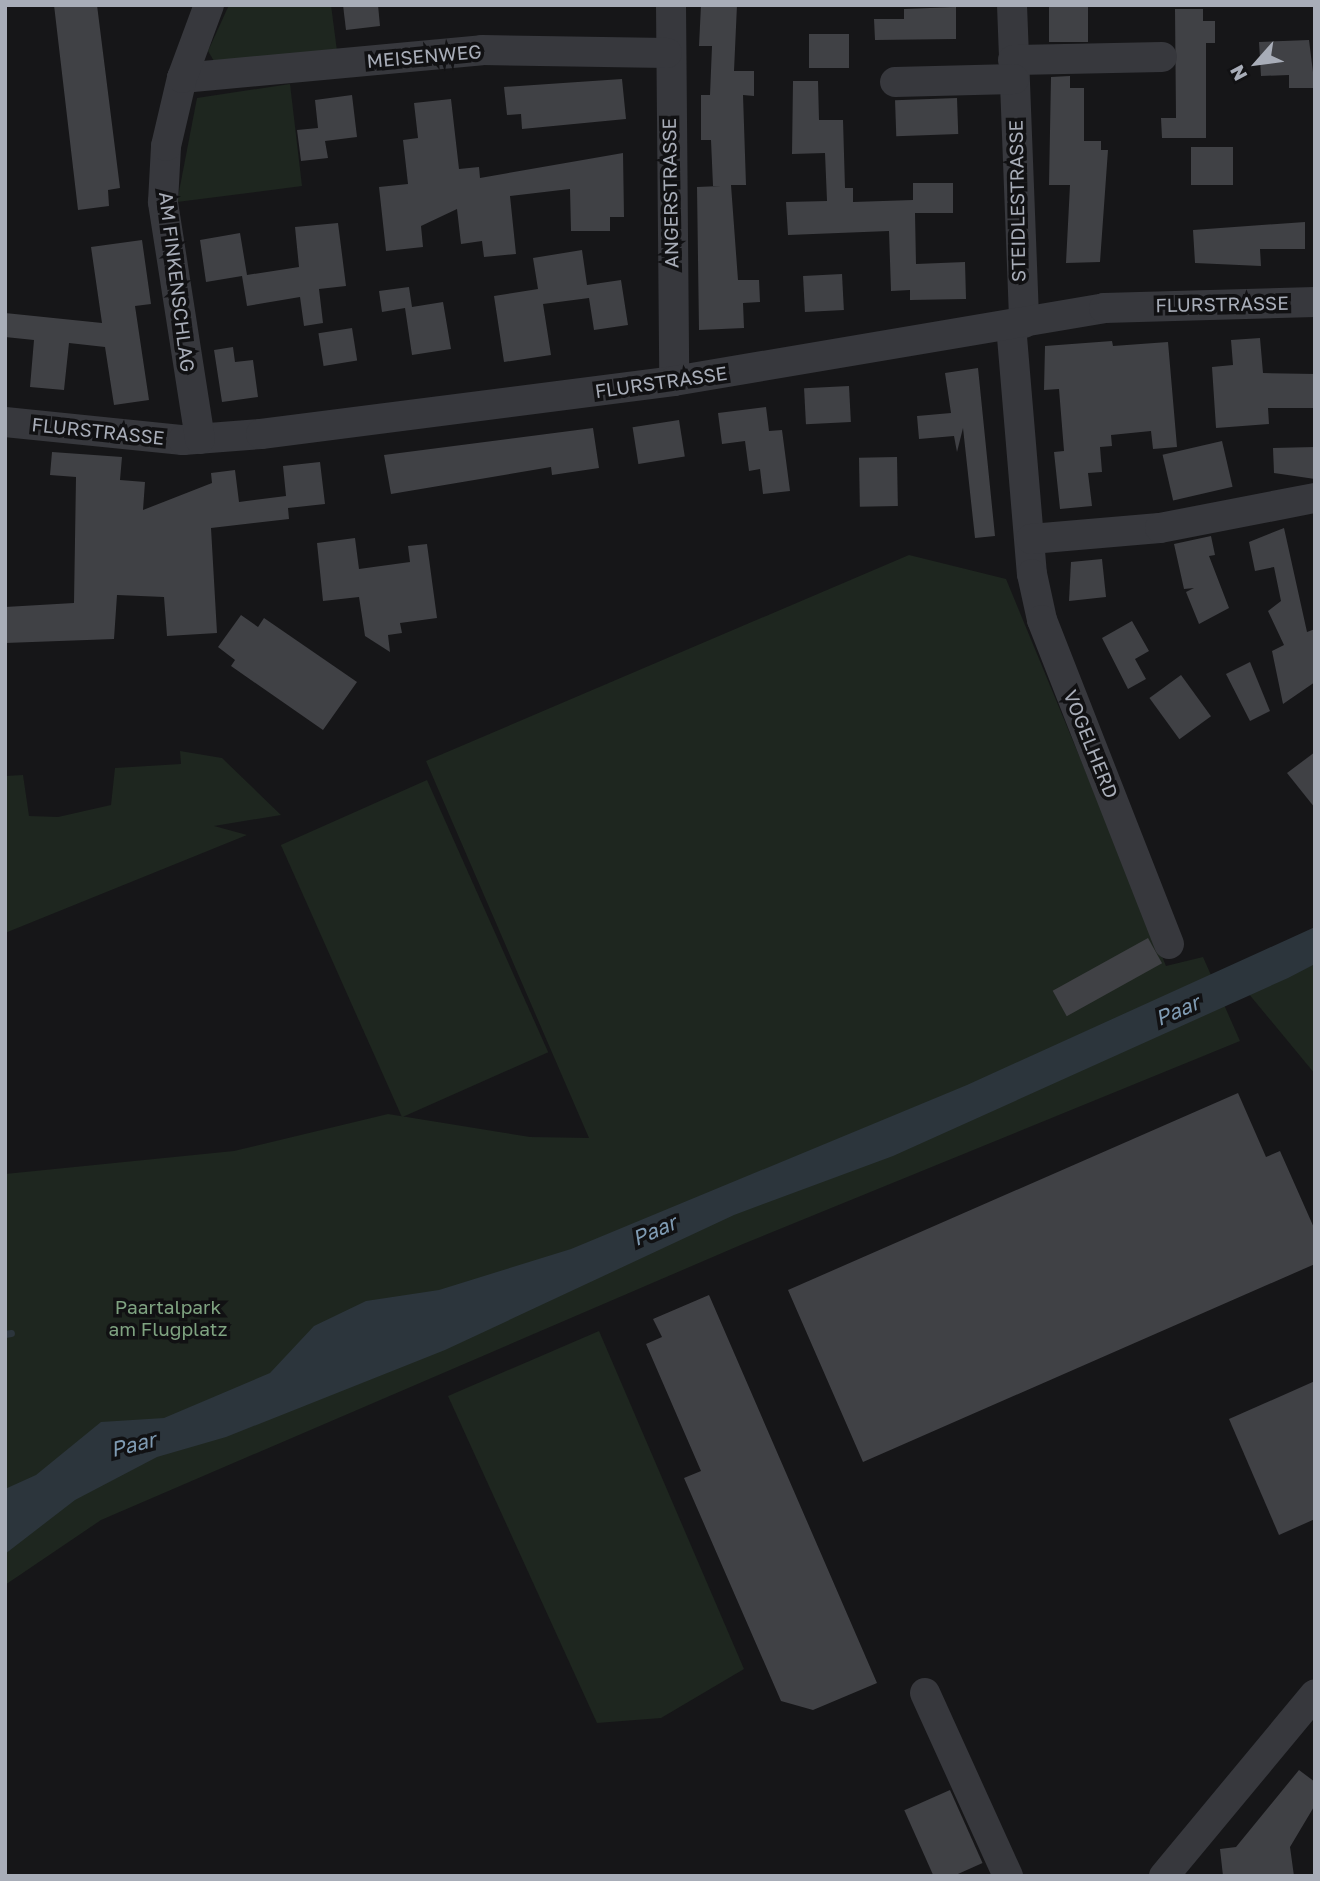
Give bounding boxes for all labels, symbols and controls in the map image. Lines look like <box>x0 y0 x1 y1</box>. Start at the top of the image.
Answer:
north arrow <box>1222 28 1292 98</box>
street label: MEISENWEG <box>366 40 482 72</box>
text: N <box>1224 61 1252 85</box>
street label: ANGERSTRASSE <box>657 118 683 268</box>
street label: STEIDLESTRASSE <box>1004 120 1030 282</box>
street label: AM FINKENSCHLAG <box>155 191 199 373</box>
street label: FLURSTRASSE <box>1155 291 1289 317</box>
street label: FLURSTRASSE <box>593 361 729 403</box>
street label: FLURSTRASSE <box>30 413 166 449</box>
street label: VOGELHERD <box>1059 687 1123 801</box>
water label: Paar <box>1151 990 1203 1030</box>
water label: Paar <box>628 1210 680 1250</box>
park label: Paartalpark am Flugplatz <box>109 1296 227 1340</box>
water label: Paar <box>108 1426 158 1462</box>

